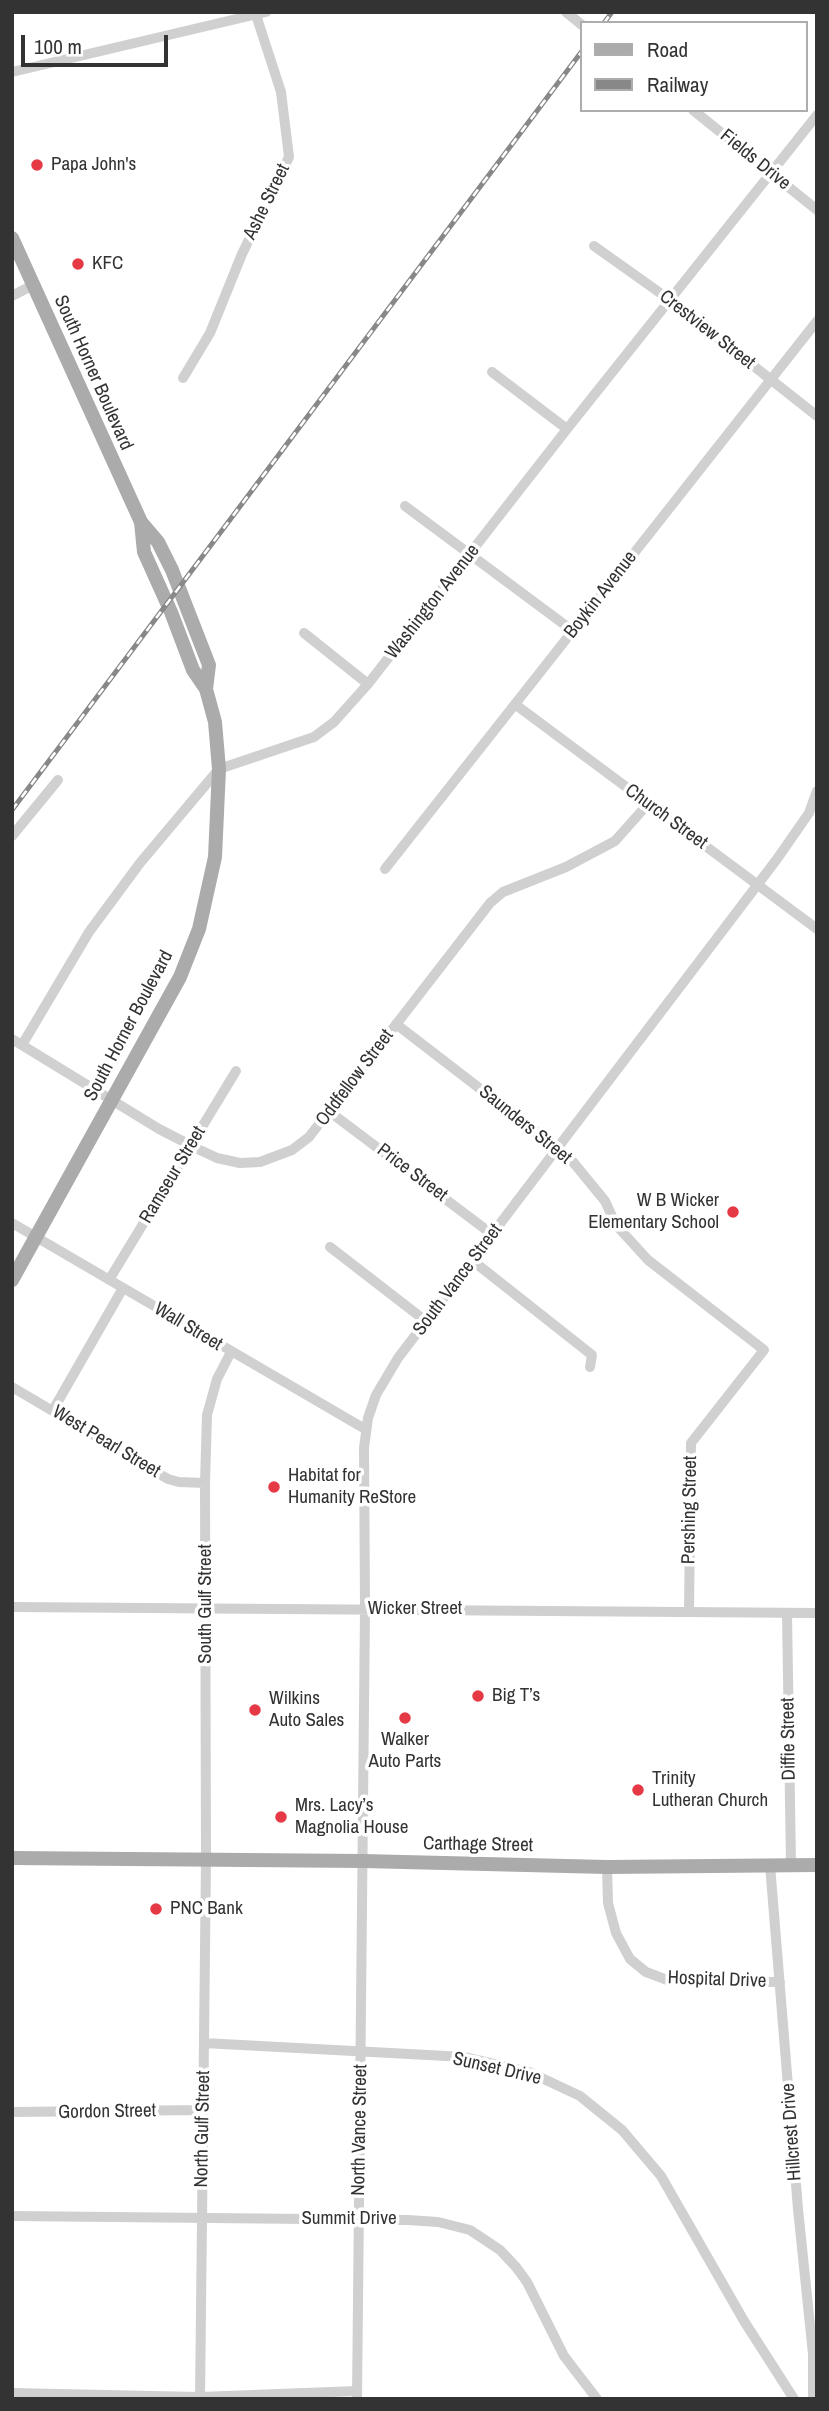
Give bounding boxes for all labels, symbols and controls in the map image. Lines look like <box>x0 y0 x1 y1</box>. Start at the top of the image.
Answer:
scale bar <box>24 21 172 65</box>
legend <box>580 21 808 112</box>
text: 100 m <box>34 32 82 61</box>
text: Road <box>647 35 688 64</box>
text: Railway <box>647 70 708 99</box>
street label: Fields Drive <box>715 125 795 195</box>
place label: Papa John's <box>51 154 136 176</box>
marker: Papa John's <box>29 157 45 173</box>
street label: Ashe Street <box>239 160 295 244</box>
place label: KFC <box>92 253 123 275</box>
marker: KFC <box>70 256 86 272</box>
street label: Crestview Street <box>655 286 759 374</box>
street label: South Horner Boulevard <box>49 292 137 454</box>
street label: Washington Avenue <box>381 540 485 664</box>
street label: Boykin Avenue <box>560 547 642 643</box>
street label: Church Street <box>620 780 712 854</box>
street label: South Horner Boulevard <box>80 947 178 1105</box>
street label: Oddfellow Street <box>311 1025 399 1131</box>
street label: Saunders Street <box>474 1081 576 1169</box>
street label: Ramseur Street <box>135 1122 211 1228</box>
street label: Price Street <box>372 1139 452 1207</box>
place label: W B Wicker Elementary School <box>588 1190 719 1234</box>
marker: W B Wicker Elementary School <box>725 1204 741 1220</box>
street label: South Vance Street <box>409 1220 507 1340</box>
street label: Wall Street <box>150 1298 226 1356</box>
street label: West Pearl Street <box>48 1401 164 1483</box>
street label: Pershing Street <box>678 1456 702 1564</box>
place label: Habitat for Humanity ReStore <box>288 1465 416 1509</box>
marker: Habitat for Humanity ReStore <box>266 1479 282 1495</box>
street label: South Gulf Street <box>195 1544 217 1664</box>
street label: Wicker Street <box>368 1598 462 1620</box>
place label: Big T’s <box>492 1685 540 1707</box>
place label: Wilkins Auto Sales <box>269 1688 344 1732</box>
marker: Big T’s <box>470 1688 486 1704</box>
street label: Diffie Street <box>777 1697 801 1781</box>
marker: Wilkins Auto Sales <box>247 1702 263 1718</box>
marker: Walker Auto Parts <box>397 1710 413 1726</box>
place label: Walker Auto Parts <box>369 1729 441 1773</box>
place label: Trinity Lutheran Church <box>652 1768 768 1812</box>
marker: Trinity Lutheran Church <box>630 1782 646 1798</box>
place label: Mrs. Lacy’s Magnolia House <box>295 1795 408 1839</box>
marker: Mrs. Lacy’s Magnolia House <box>273 1809 289 1825</box>
street label: Carthage Street <box>423 1833 533 1857</box>
place label: PNC Bank <box>170 1898 243 1920</box>
marker: PNC Bank <box>148 1901 164 1917</box>
street label: Hospital Drive <box>667 1967 767 1993</box>
street label: Sunset Drive <box>451 2048 543 2090</box>
street label: North Vance Street <box>347 2064 373 2196</box>
street label: North Gulf Street <box>191 2070 215 2188</box>
street label: Hillcrest Drive <box>777 2082 807 2182</box>
street label: Gordon Street <box>58 2100 156 2124</box>
street label: Summit Drive <box>301 2208 397 2230</box>

